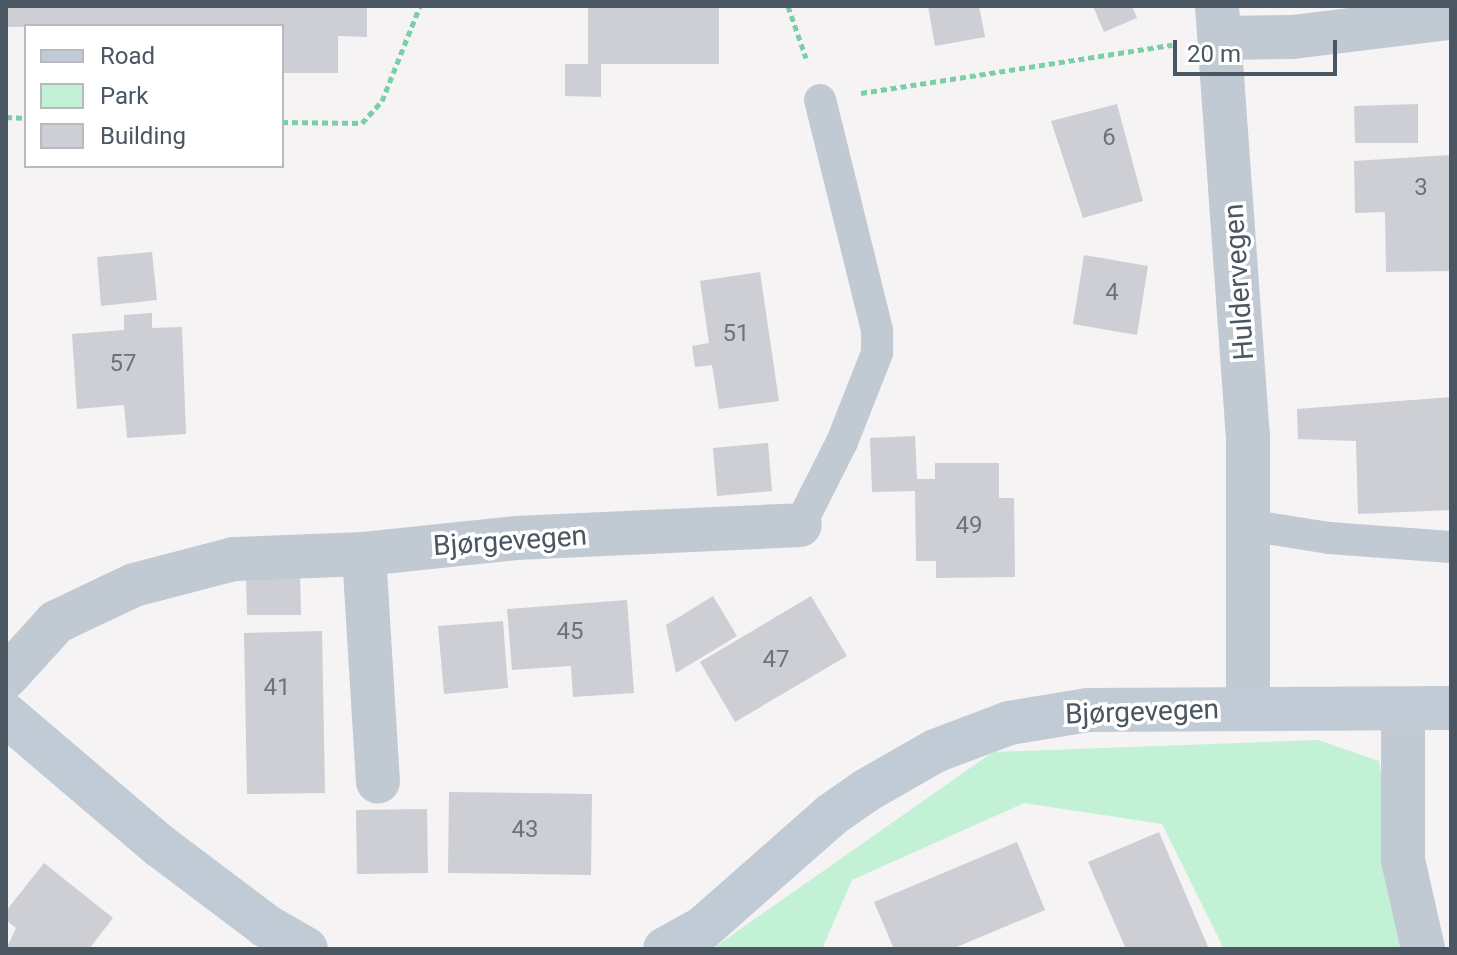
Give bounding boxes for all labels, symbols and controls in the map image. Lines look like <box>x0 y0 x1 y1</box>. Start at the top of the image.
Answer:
legend <box>24 24 284 168</box>
scale bar <box>1177 24 1341 74</box>
text: 20 m <box>1187 40 1241 68</box>
text: Road <box>100 42 155 70</box>
text: Park <box>100 82 148 110</box>
text: Building <box>100 122 186 150</box>
house number: 6 <box>1102 124 1116 152</box>
house number: 3 <box>1414 174 1428 202</box>
street label: Huldervegen <box>1217 203 1261 361</box>
house number: 4 <box>1105 279 1119 307</box>
house number: 51 <box>723 320 749 348</box>
house number: 57 <box>110 350 136 378</box>
house number: 49 <box>956 512 982 540</box>
street label: Bjørgevegen <box>432 519 588 563</box>
house number: 45 <box>557 618 583 646</box>
house number: 47 <box>763 646 789 674</box>
house number: 41 <box>264 674 290 702</box>
street label: Bjørgevegen <box>1065 693 1219 731</box>
house number: 43 <box>512 816 538 844</box>

